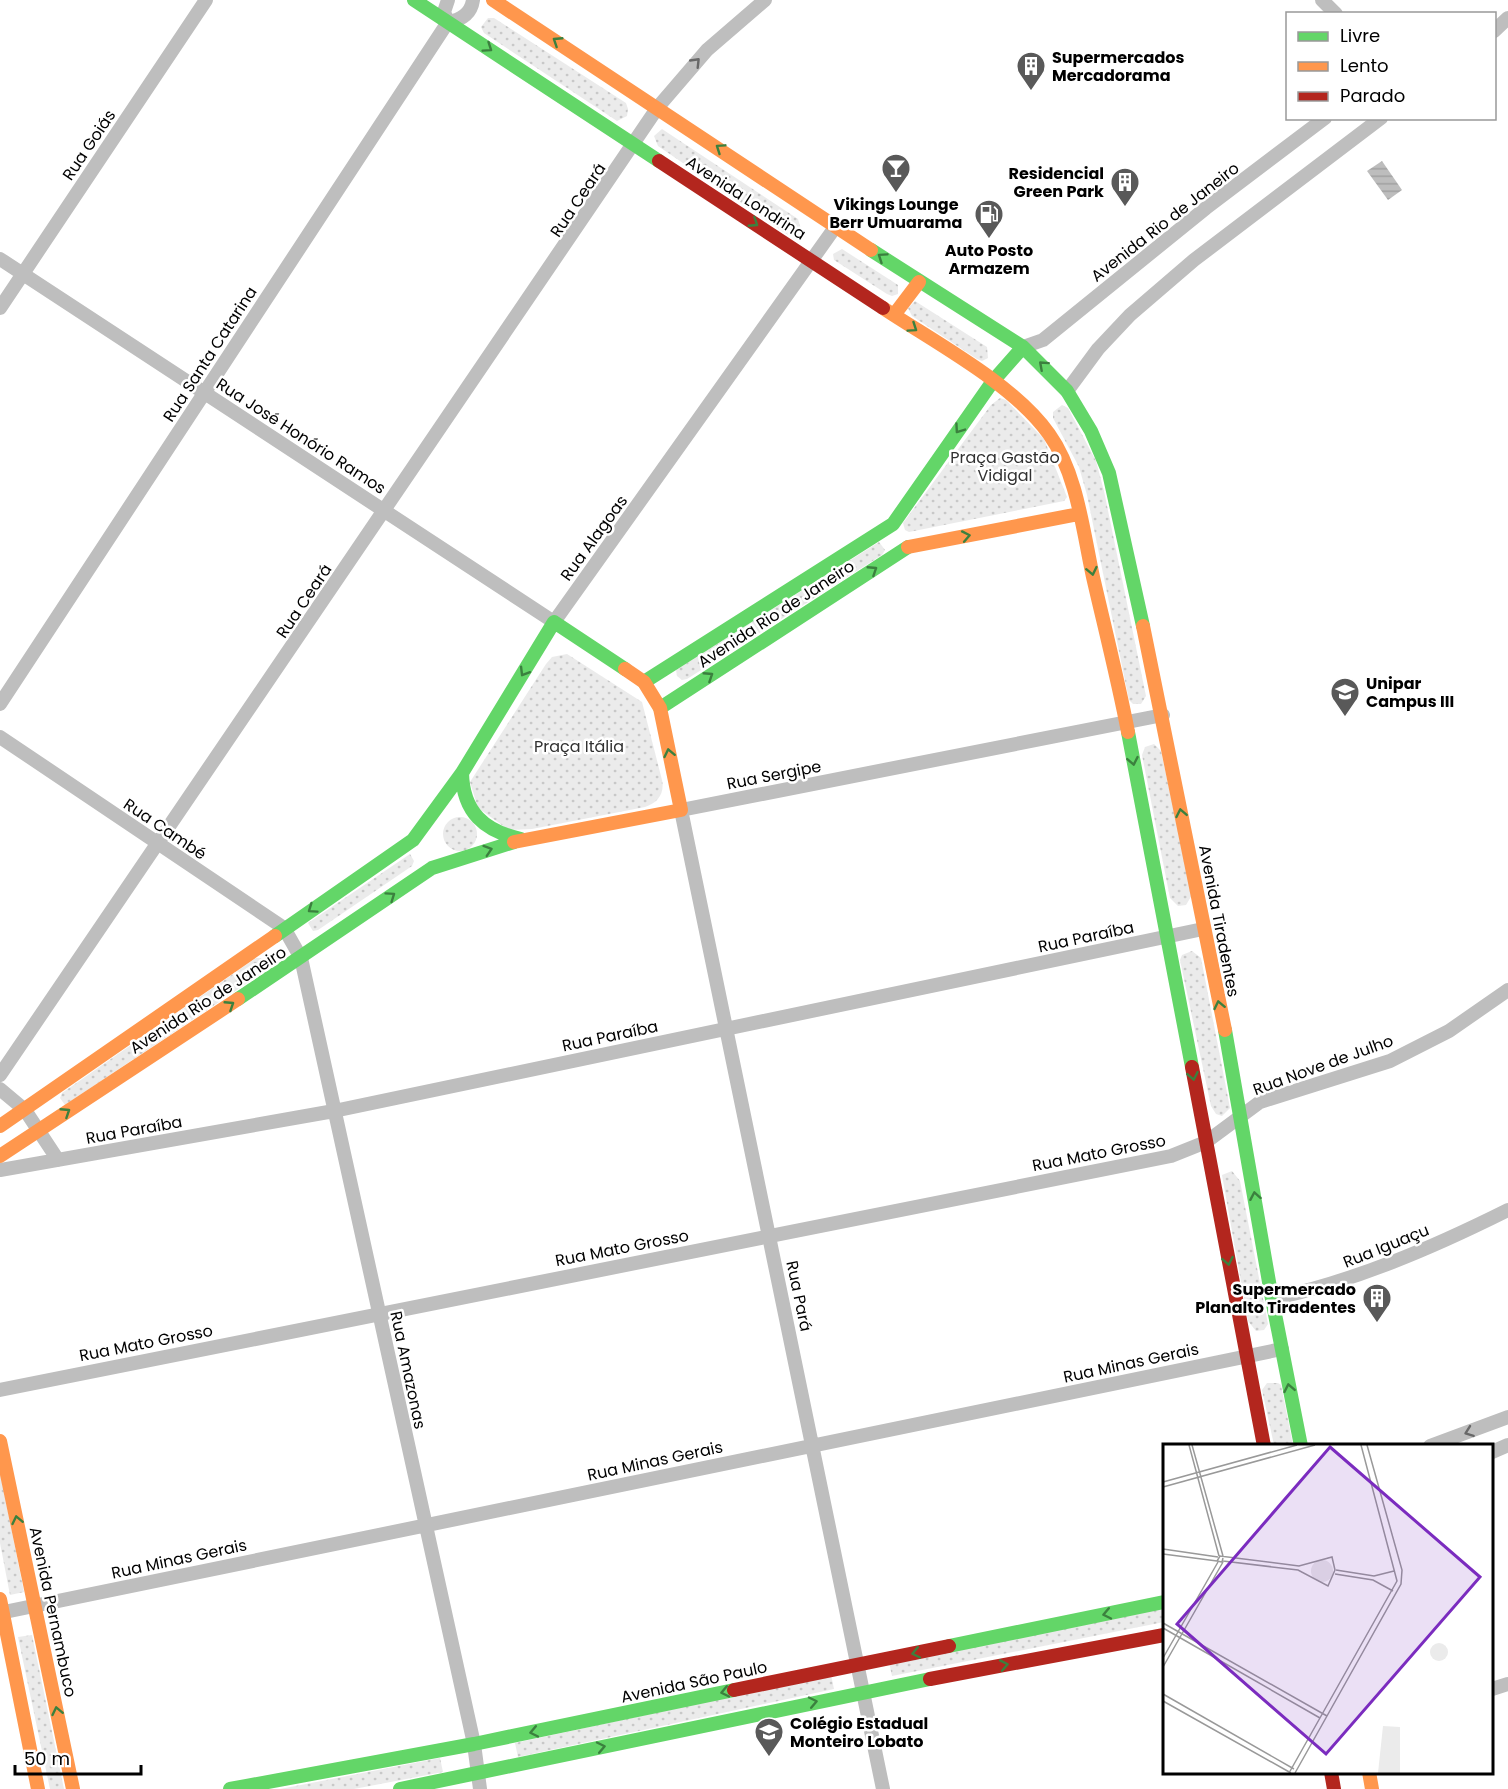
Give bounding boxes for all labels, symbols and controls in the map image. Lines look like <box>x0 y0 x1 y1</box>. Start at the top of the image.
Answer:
legend <box>1286 12 1496 120</box>
text: Livre <box>1340 23 1380 48</box>
one-way arrow <box>552 38 563 49</box>
one-way arrow <box>481 41 492 52</box>
place label: Supermercados Mercadorama <box>1052 46 1184 87</box>
building icon: Supermercados Mercadorama <box>1015 50 1047 92</box>
text: Lento <box>1340 53 1389 78</box>
one-way arrow <box>689 59 700 69</box>
text: Parado <box>1340 83 1405 108</box>
street label: Rua Goiás <box>57 105 121 185</box>
one-way arrow <box>715 144 726 155</box>
street label: Avenida Londrina <box>681 151 811 245</box>
bar icon: Vikings Lounge Berr Umuarama <box>880 152 912 194</box>
street label: Avenida Rio de Janeiro <box>1086 157 1244 287</box>
street label: Rua Ceará <box>545 158 611 242</box>
place label: Residencial Green Park <box>1009 162 1104 203</box>
building icon: Residencial Green Park <box>1109 166 1141 208</box>
place label: Vikings Lounge Berr Umuarama <box>830 193 962 234</box>
fuel station icon: Auto Posto Armazem <box>973 198 1005 240</box>
one-way arrow <box>747 216 758 227</box>
place label: Auto Posto Armazem <box>945 239 1033 280</box>
one-way arrow <box>877 253 888 264</box>
street label: Rua Santa Catarina <box>158 282 262 426</box>
one-way arrow <box>907 321 918 332</box>
one-way arrow <box>1040 361 1050 372</box>
street label: Rua José Honório Ramos <box>212 372 390 500</box>
one-way arrow <box>955 423 966 434</box>
park label: Praça Gastão Vidigal <box>950 446 1060 487</box>
street label: Rua Alagoas <box>555 490 633 586</box>
one-way arrow <box>961 530 971 543</box>
street label: Avenida Rio de Janeiro <box>693 555 859 673</box>
street label: Rua Ceará <box>271 559 337 643</box>
one-way arrow <box>867 566 877 578</box>
one-way arrow <box>1085 566 1098 576</box>
one-way arrow <box>519 666 531 676</box>
one-way arrow <box>702 672 713 683</box>
place label: Unipar Campus III <box>1366 672 1454 713</box>
school or university icon: Unipar Campus III <box>1329 676 1361 718</box>
park label: Praça Itália <box>534 735 624 758</box>
one-way arrow <box>663 748 676 758</box>
street label: Rua Sergipe <box>725 755 823 795</box>
one-way arrow <box>1126 756 1139 766</box>
street label: Rua Cambé <box>119 793 211 865</box>
one-way arrow <box>1176 809 1188 818</box>
street label: Avenida Tiradentes <box>1193 843 1245 999</box>
one-way arrow <box>482 845 493 858</box>
one-way arrow <box>385 892 396 903</box>
one-way arrow <box>308 902 319 913</box>
street label: Rua Paraíba <box>1036 916 1136 958</box>
street label: Avenida Rio de Janeiro <box>125 941 291 1059</box>
one-way arrow <box>1213 1000 1226 1010</box>
one-way arrow <box>223 1001 234 1012</box>
street label: Rua Paraíba <box>560 1015 660 1057</box>
street label: Rua Nove de Julho <box>1250 1029 1396 1101</box>
one-way arrow <box>1186 1071 1199 1081</box>
one-way arrow <box>60 1107 70 1119</box>
street label: Rua Paraíba <box>84 1110 184 1150</box>
street label: Rua Mato Grosso <box>1030 1129 1168 1177</box>
one-way arrow <box>1249 1192 1262 1202</box>
street label: Rua Iguaçu <box>1340 1218 1432 1274</box>
street label: Rua Mato Grosso <box>553 1224 691 1272</box>
one-way arrow <box>1221 1256 1234 1266</box>
street label: Rua Pará <box>780 1258 818 1334</box>
place label: Supermercado Planalto Tiradentes <box>1195 1278 1356 1319</box>
building icon: Supermercado Planalto Tiradentes <box>1361 1282 1393 1324</box>
street label: Rua Amazonas <box>384 1309 432 1431</box>
street label: Rua Mato Grosso <box>77 1319 215 1367</box>
street label: Rua Minas Gerais <box>1061 1337 1201 1389</box>
one-way arrow <box>1284 1383 1297 1393</box>
one-way arrow <box>1464 1424 1475 1437</box>
street label: Rua Minas Gerais <box>585 1435 725 1487</box>
inset map <box>1163 1444 1493 1774</box>
one-way arrow <box>11 1516 24 1526</box>
street label: Avenida Pernambuco <box>24 1525 82 1699</box>
street label: Rua Minas Gerais <box>109 1533 249 1585</box>
one-way arrow <box>1102 1606 1112 1619</box>
one-way arrow <box>911 1646 921 1659</box>
street label: Avenida São Paulo <box>619 1655 769 1709</box>
one-way arrow <box>999 1659 1009 1672</box>
one-way arrow <box>720 1685 730 1698</box>
one-way arrow <box>807 1696 817 1709</box>
one-way arrow <box>51 1706 64 1716</box>
place label: Colégio Estadual Monteiro Lobato <box>790 1712 928 1753</box>
school or university icon: Colégio Estadual Monteiro Lobato <box>753 1716 785 1758</box>
one-way arrow <box>530 1725 540 1738</box>
scale bar <box>15 1738 141 1776</box>
one-way arrow <box>596 1741 606 1754</box>
text: 50 m <box>24 1746 70 1771</box>

